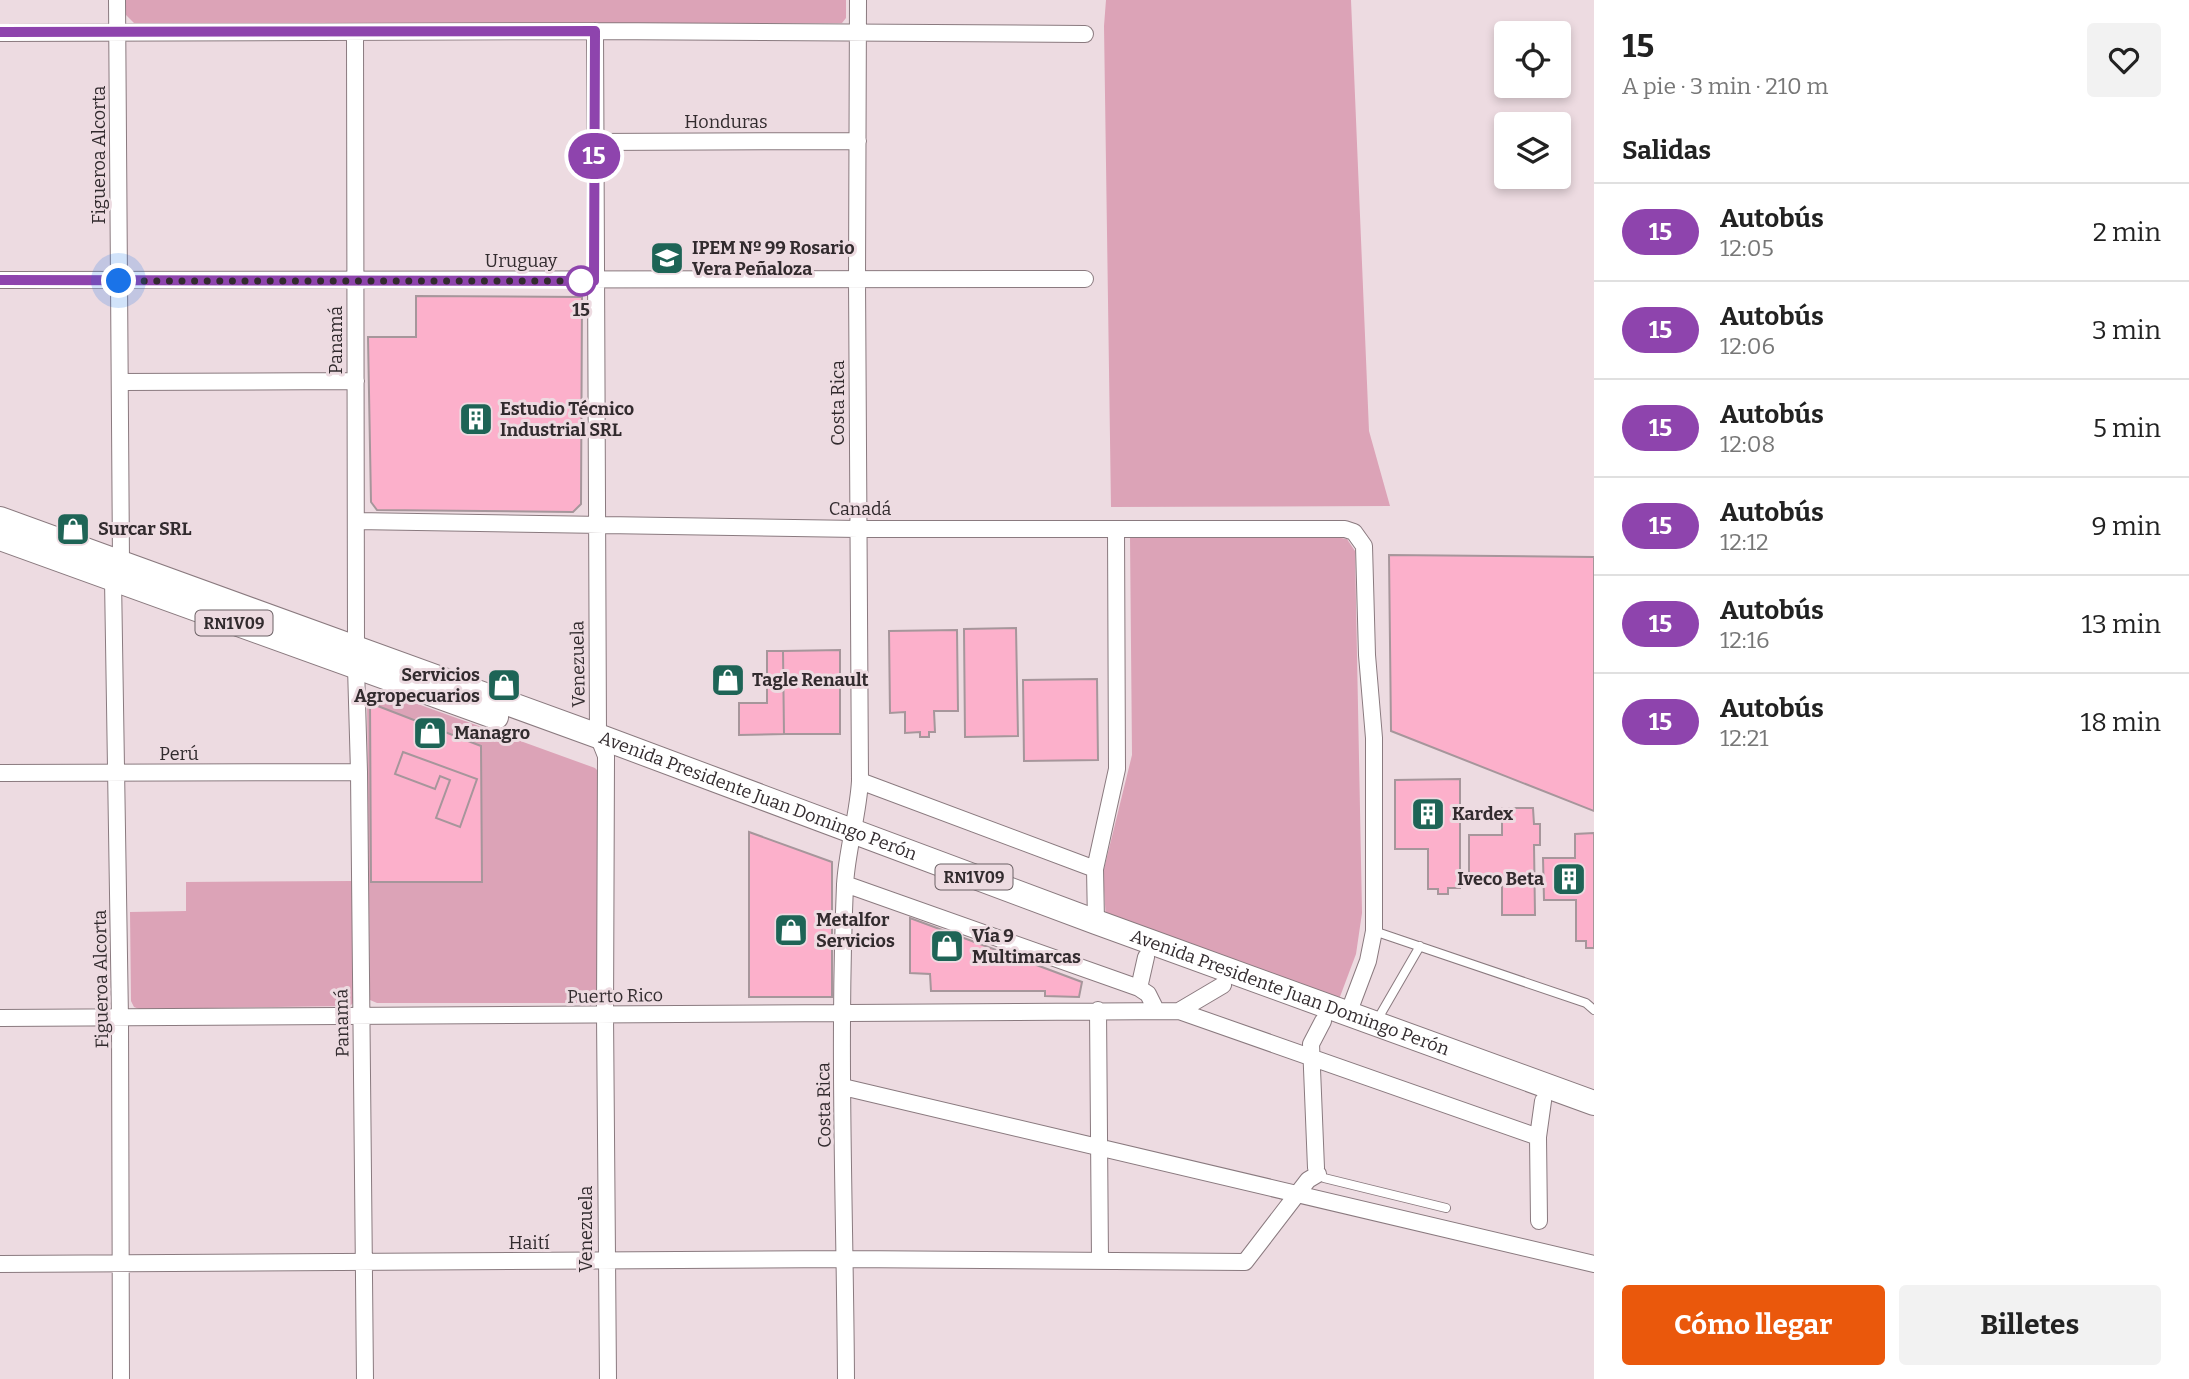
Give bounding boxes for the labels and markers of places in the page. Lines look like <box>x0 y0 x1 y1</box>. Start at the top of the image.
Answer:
line badge: 15 <box>562 133 626 179</box>
place label: IPEM Nº 99 Rosario Vera Peñaloza <box>692 237 855 280</box>
school or university icon: IPEM Nº 99 Rosario Vera Peñaloza <box>648 239 686 277</box>
marker: 15 <box>566 266 596 296</box>
place label: 15 <box>572 299 590 321</box>
place label: Estudio Técnico Industrial SRL <box>500 398 634 441</box>
building icon: Estudio Técnico Industrial SRL <box>457 400 495 438</box>
shop icon: Surcar SRL <box>54 510 92 548</box>
place label: Surcar SRL <box>98 518 192 540</box>
shop icon: Tagle Renault <box>709 661 747 699</box>
place label: Servicios Agropecuarios <box>354 664 480 707</box>
shop icon: Servicios Agropecuarios <box>485 666 523 704</box>
place label: Tagle Renault <box>752 669 869 691</box>
shop icon: Managro <box>411 714 449 752</box>
place label: Managro <box>454 722 530 744</box>
building icon: Kardex <box>1409 795 1447 833</box>
place label: Kardex <box>1452 803 1514 825</box>
building icon: Iveco Beta <box>1550 860 1588 898</box>
place label: Iveco Beta <box>1457 868 1544 890</box>
place label: Metalfor Servicios <box>816 909 895 952</box>
shop icon: Metalfor Servicios <box>772 911 810 949</box>
place label: Vía 9 Multimarcas <box>972 925 1081 968</box>
shop icon: Vía 9 Multimarcas <box>928 927 966 965</box>

